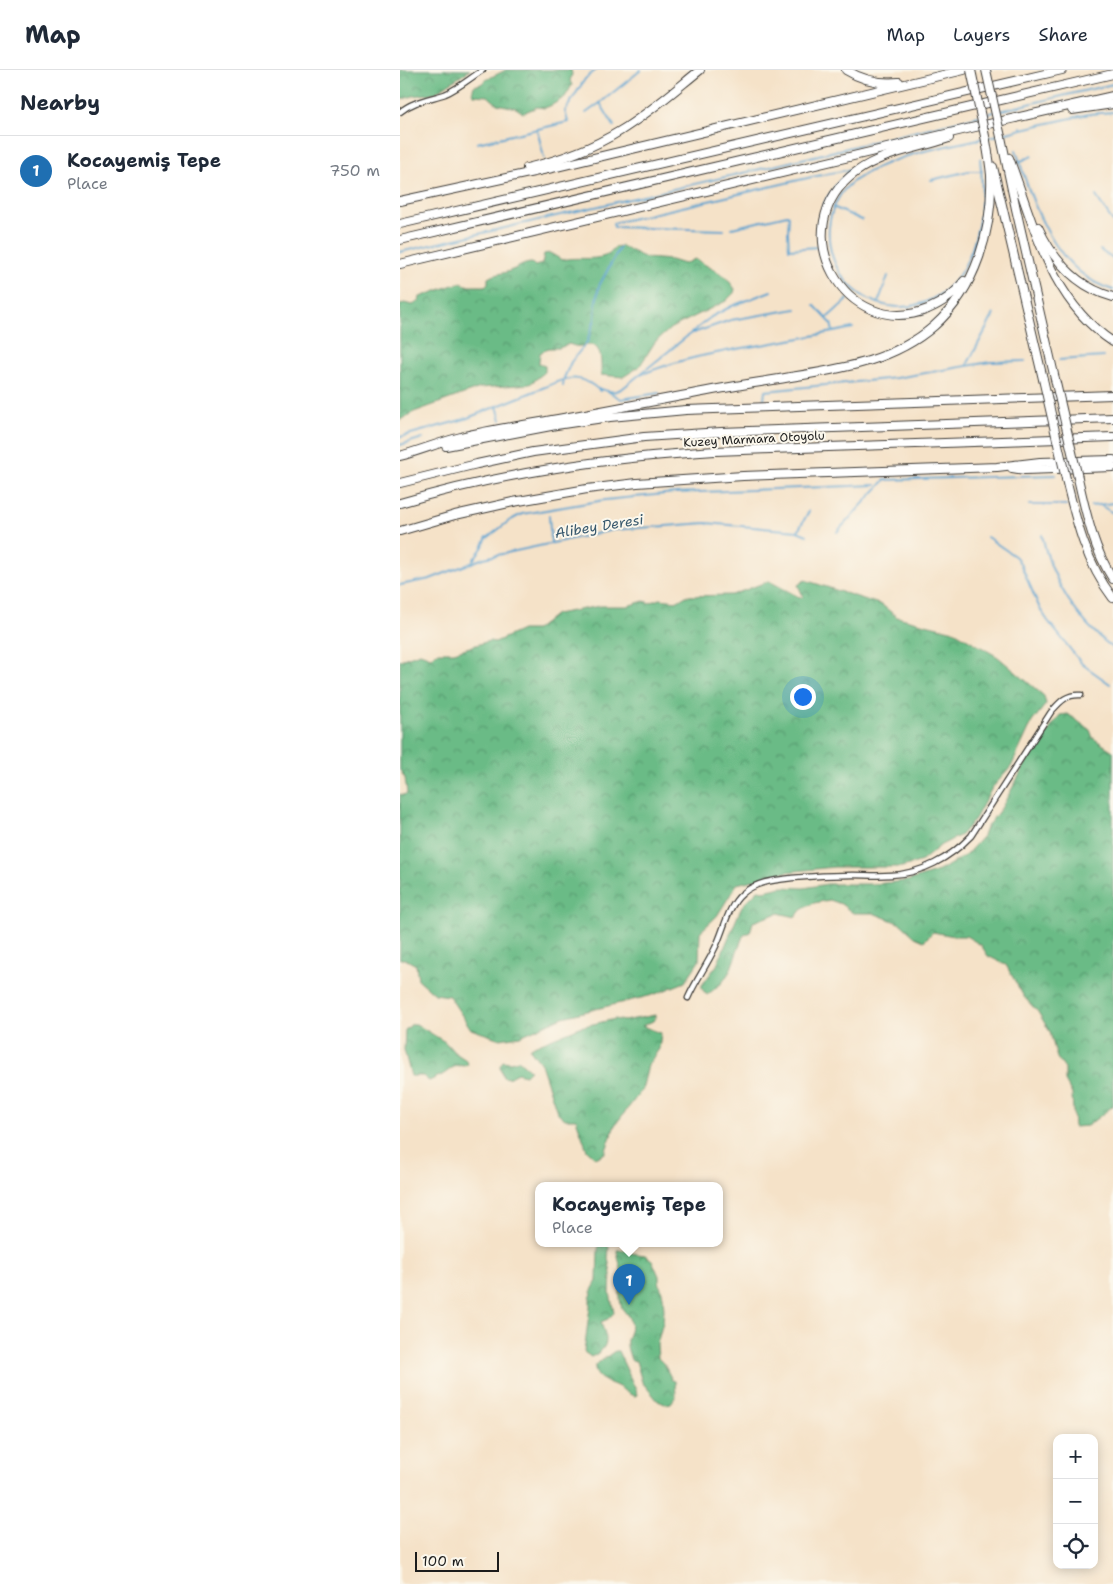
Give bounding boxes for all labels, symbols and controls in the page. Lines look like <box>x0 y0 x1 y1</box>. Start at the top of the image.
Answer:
text: Map <box>25 19 81 51</box>
text: Map <box>887 23 925 47</box>
text: Layers <box>953 23 1010 47</box>
text: Share <box>1038 23 1088 47</box>
text: Nearby <box>20 89 100 117</box>
text: Kocayemiş Tepe <box>67 148 221 173</box>
text: 1 <box>32 160 40 181</box>
text: 750 m <box>329 160 380 181</box>
text: Place <box>67 173 108 194</box>
street label: Kuzey Marmara Otoyolu <box>683 427 825 451</box>
water label: Alibey Deresi <box>554 510 645 542</box>
your location <box>790 684 816 710</box>
popup <box>535 1182 723 1247</box>
text: Kocayemiş Tepe <box>552 1192 706 1217</box>
text: Place <box>552 1217 593 1238</box>
pin: 1 <box>613 1264 645 1305</box>
map controls <box>1053 1434 1098 1569</box>
button: + <box>1053 1434 1098 1479</box>
button: − <box>1053 1479 1098 1524</box>
button: locate <box>1053 1524 1098 1569</box>
scale bar <box>415 1549 499 1572</box>
text: 100 m <box>422 1552 464 1570</box>

